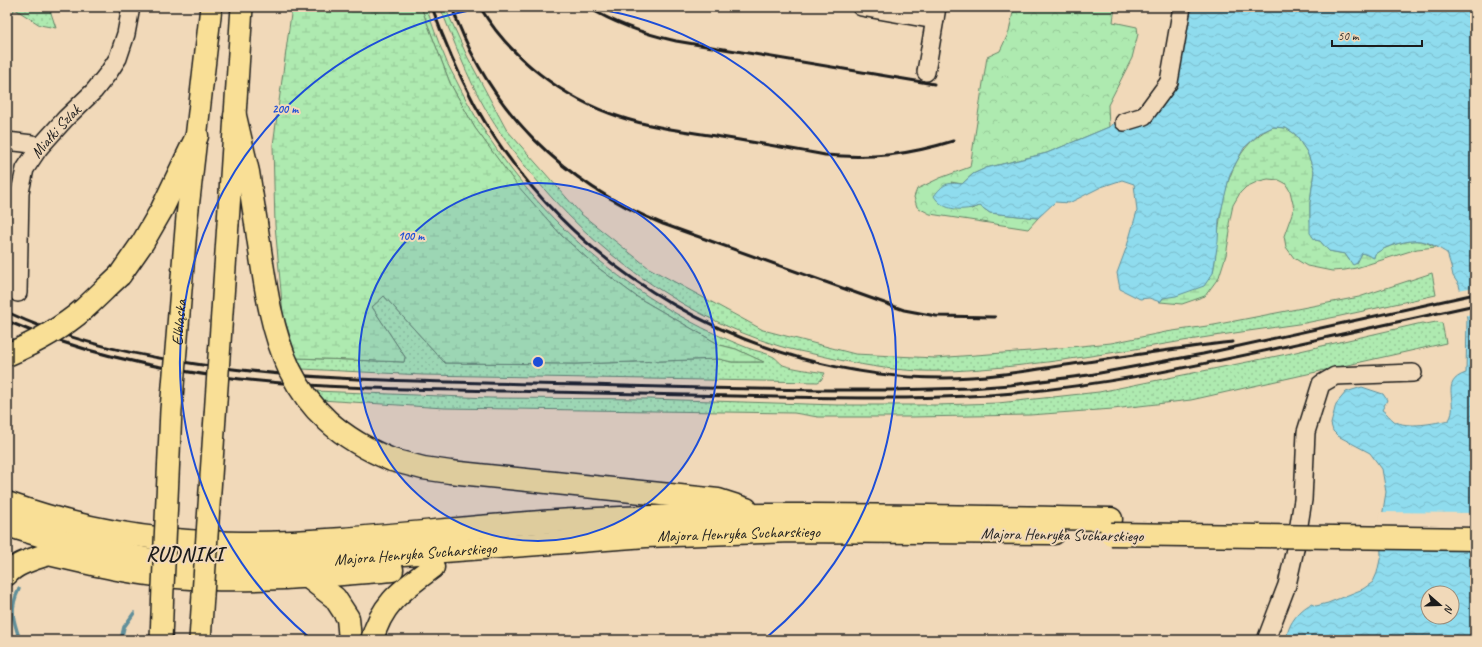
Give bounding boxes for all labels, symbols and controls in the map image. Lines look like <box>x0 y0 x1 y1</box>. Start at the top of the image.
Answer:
scale bar <box>1332 22 1422 48</box>
text: 50 m <box>1338 28 1360 44</box>
street label: Miałki Szlak <box>26 100 86 162</box>
text: 200 m <box>272 101 299 117</box>
text: 100 m <box>398 228 425 244</box>
street label: Elbląska <box>167 298 191 346</box>
centre of rings <box>531 355 545 369</box>
street label: Majora Henryka Sucharskiego <box>657 522 821 547</box>
street label: Majora Henryka Sucharskiego <box>981 524 1145 546</box>
street label: Majora Henryka Sucharskiego <box>333 538 499 570</box>
district label: RUDNIKI <box>146 542 228 567</box>
north arrow <box>1420 585 1460 625</box>
text: N <box>1441 603 1457 616</box>

